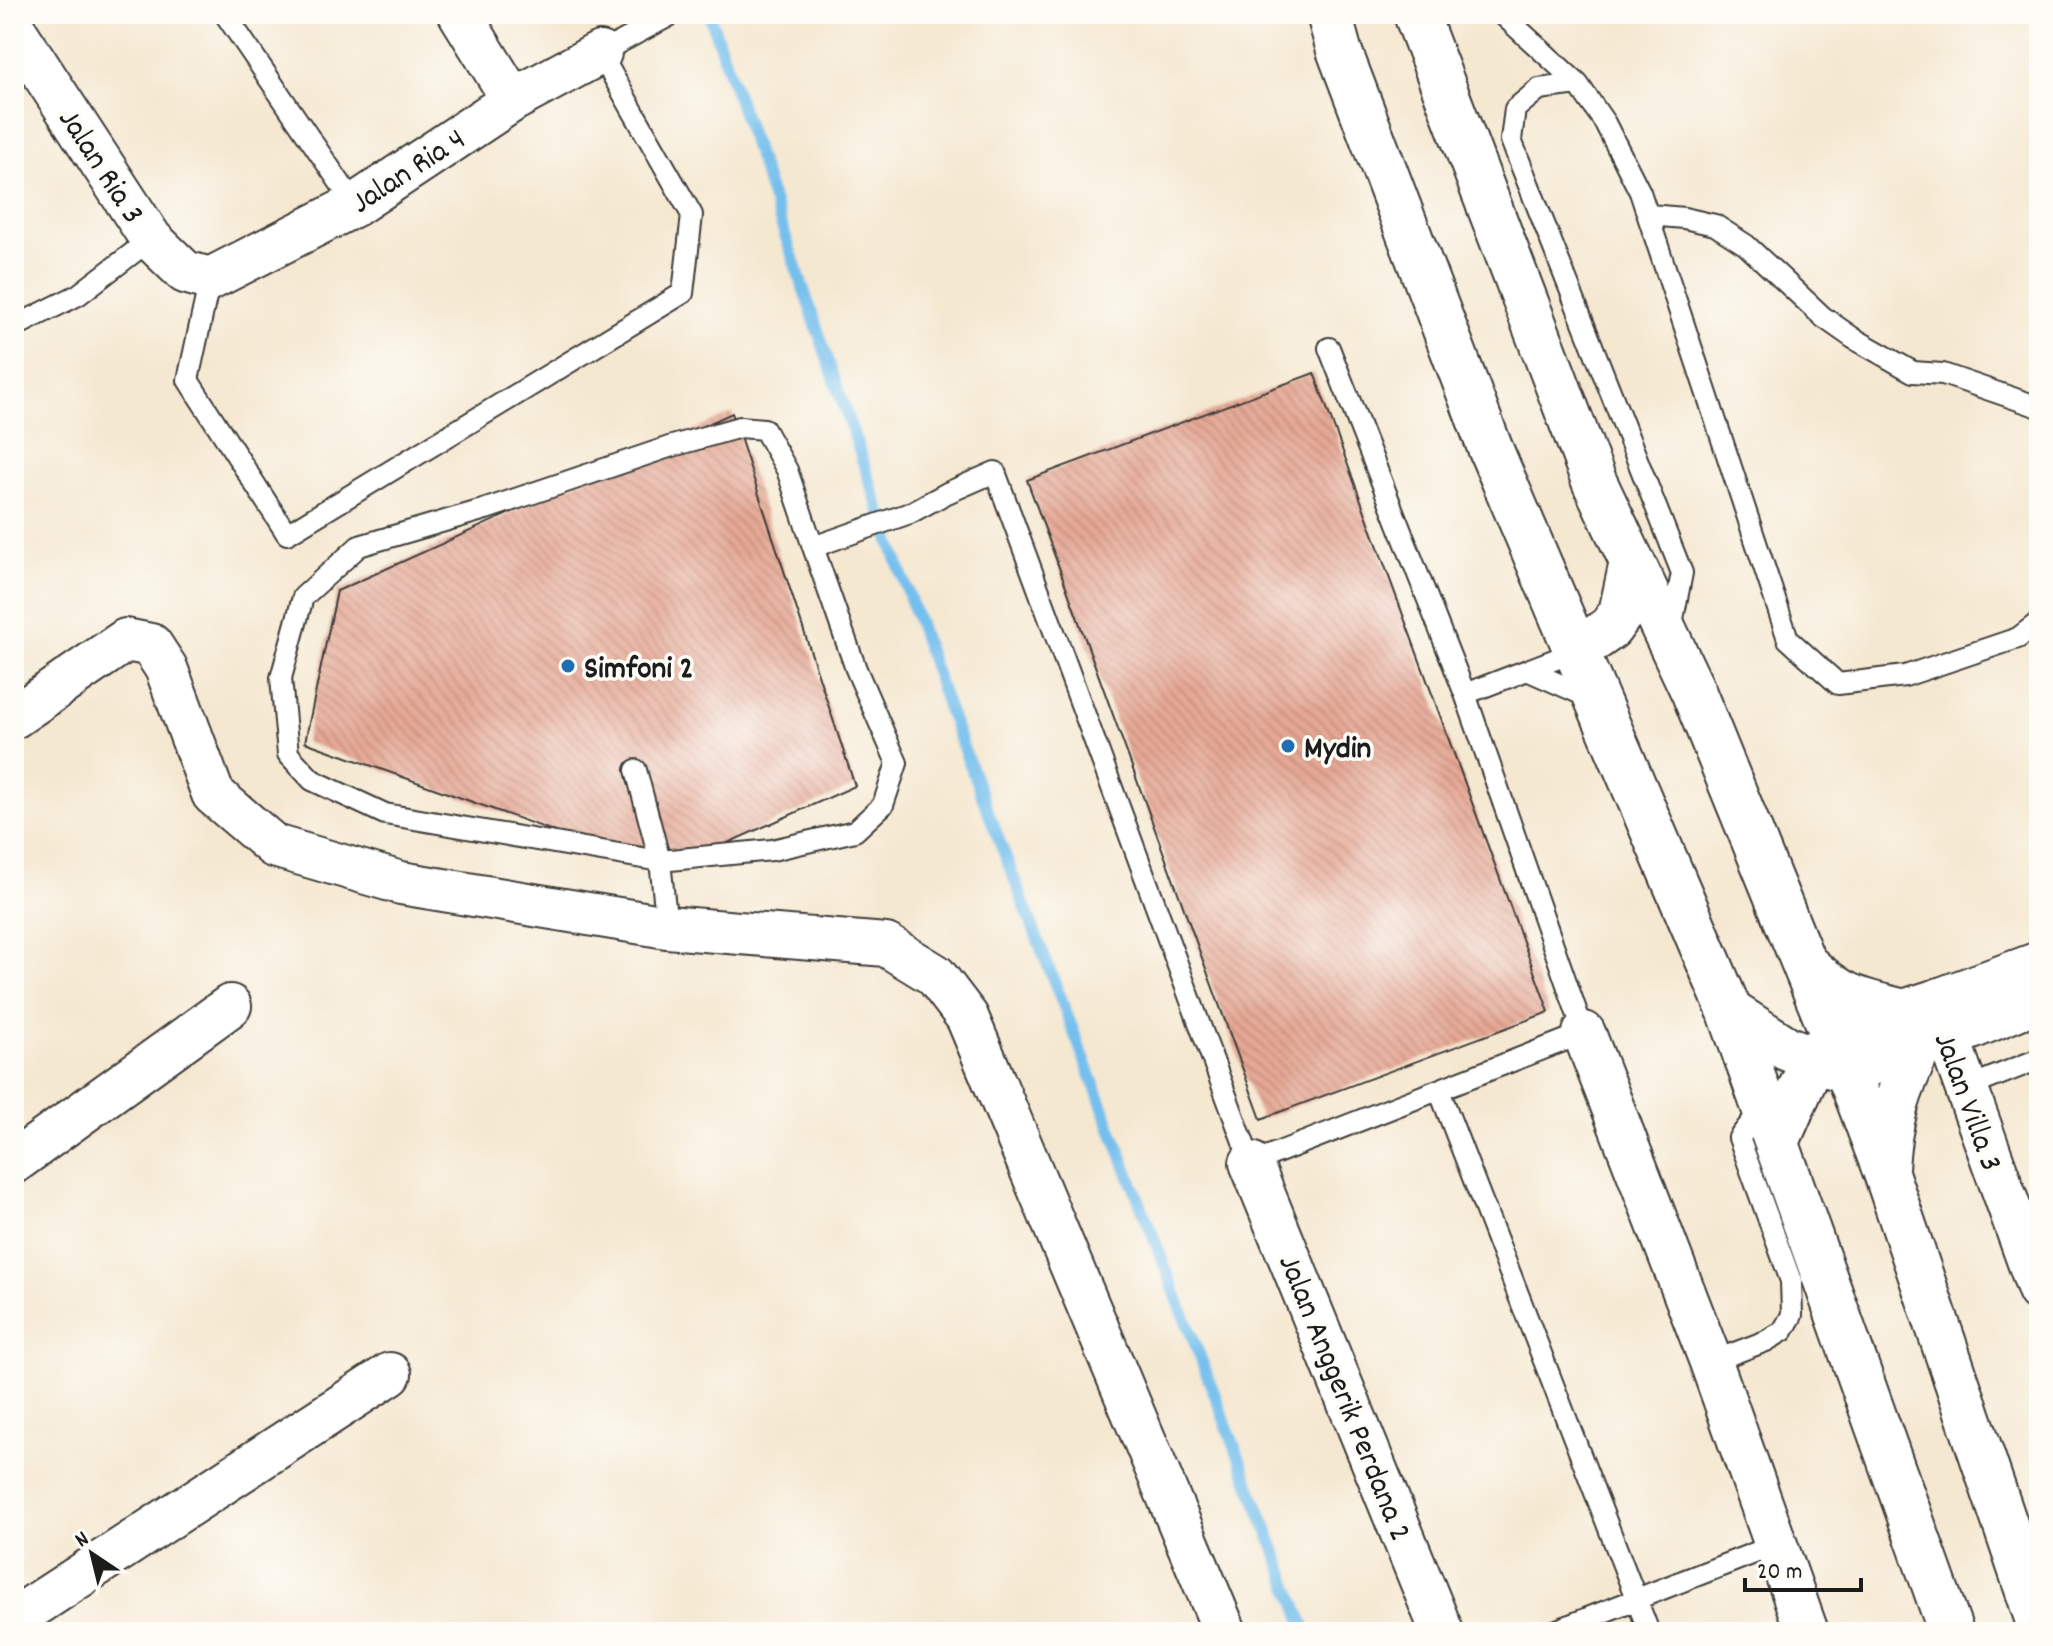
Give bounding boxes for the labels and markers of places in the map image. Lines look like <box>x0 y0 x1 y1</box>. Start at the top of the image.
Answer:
place label: Simfoni 2 <box>584 648 693 694</box>
marker: Simfoni 2 <box>559 657 577 675</box>
place label: Mydin <box>1304 728 1371 774</box>
marker: Mydin <box>1279 737 1297 755</box>

